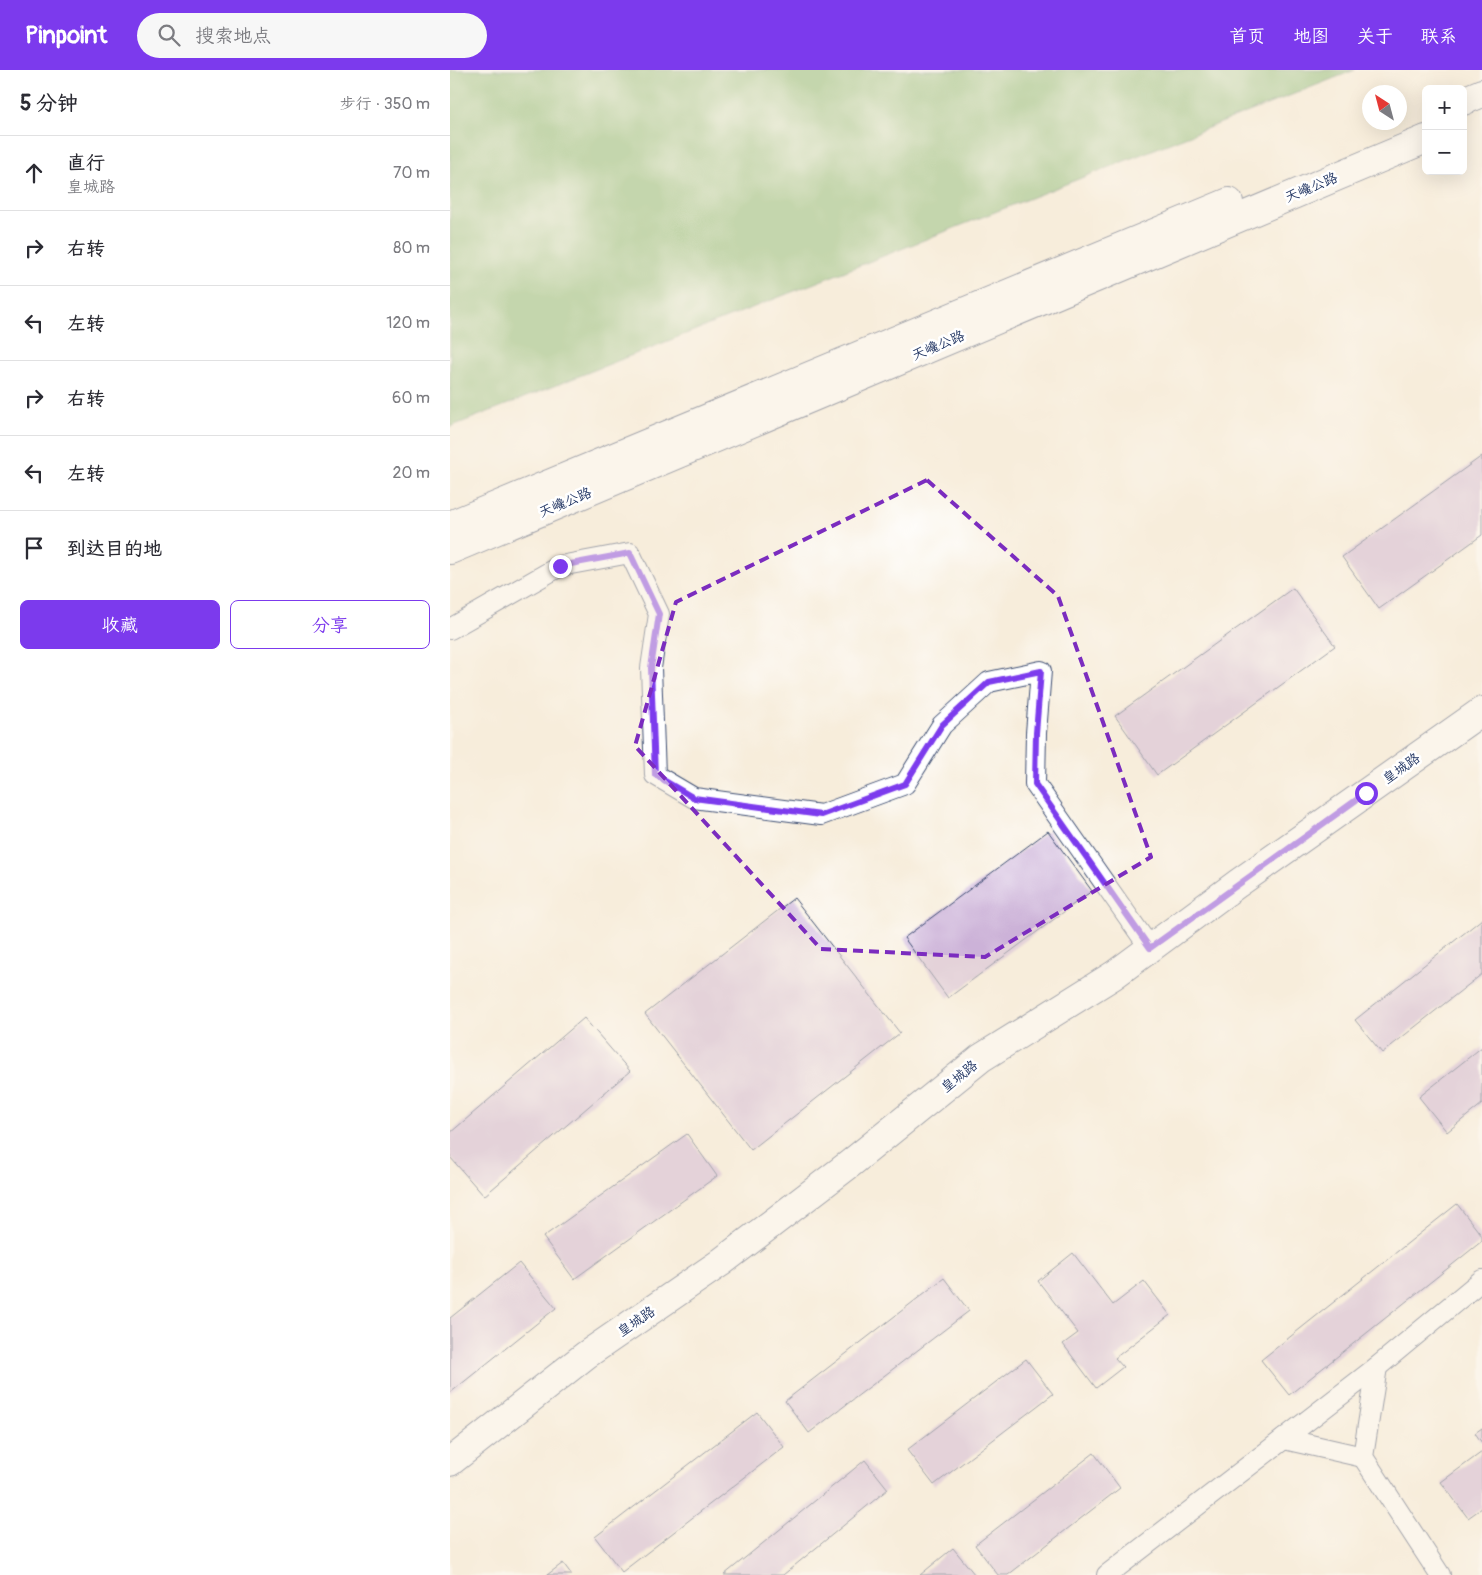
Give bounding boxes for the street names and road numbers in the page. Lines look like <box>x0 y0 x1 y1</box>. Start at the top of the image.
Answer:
street label: 天巉公路 <box>1282 169 1340 206</box>
street label: 天巉公路 <box>909 327 967 364</box>
street label: 天巉公路 <box>536 484 594 521</box>
street label: 皇城路 <box>1379 749 1423 787</box>
street label: 皇城路 <box>938 1057 981 1096</box>
street label: 皇城路 <box>614 1303 658 1340</box>

